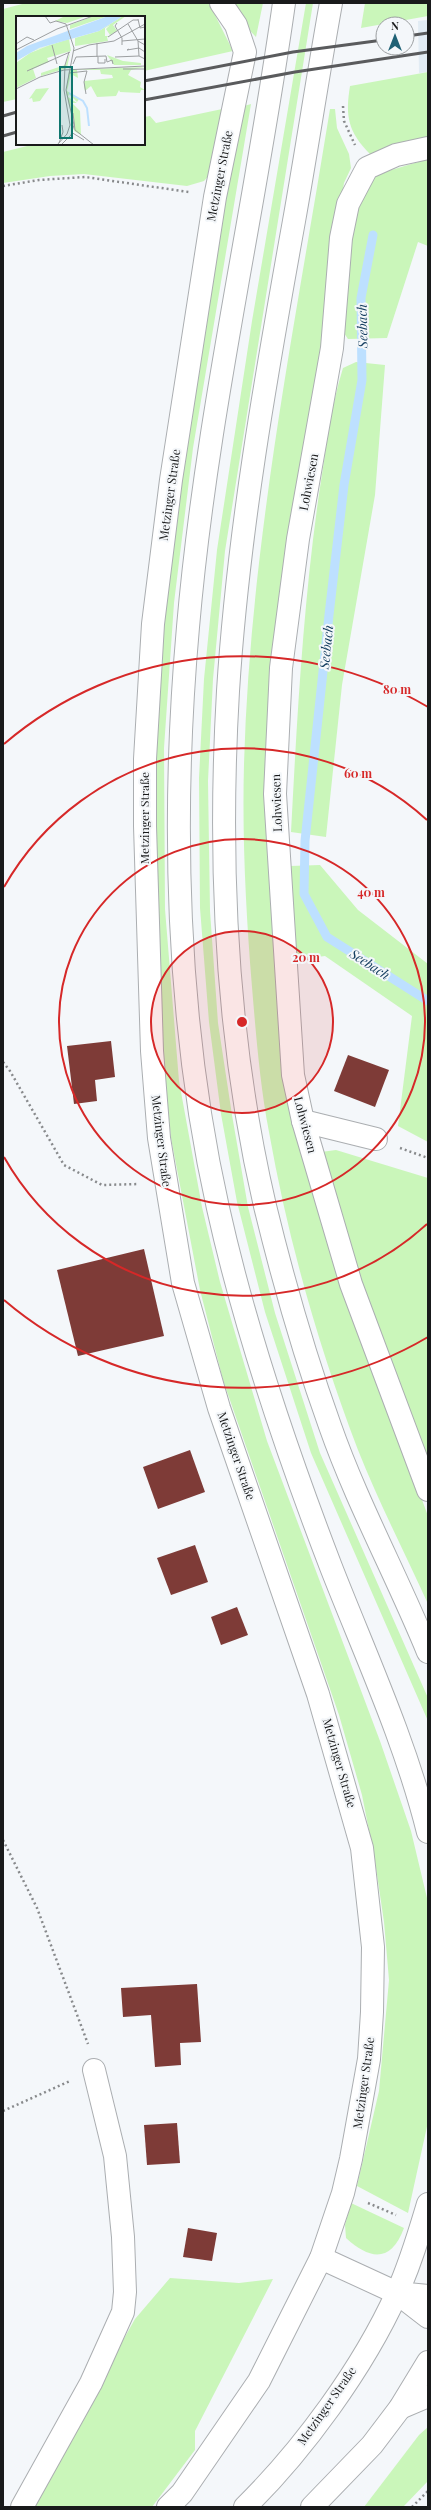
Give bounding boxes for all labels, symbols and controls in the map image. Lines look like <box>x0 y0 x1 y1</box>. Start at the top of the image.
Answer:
inset map <box>16 16 145 145</box>
north arrow <box>375 16 415 56</box>
text: N <box>391 18 399 33</box>
street label: Metzinger Straße <box>202 129 236 223</box>
water label: Seebach <box>353 304 370 349</box>
street label: Metzinger Straße <box>155 448 183 542</box>
street label: Lohwiesen <box>295 452 321 512</box>
water label: Seebach <box>315 624 336 671</box>
text: 80 m <box>383 681 411 697</box>
text: 60 m <box>344 765 372 781</box>
street label: Metzinger Straße <box>136 772 152 864</box>
street label: Lohwiesen <box>267 774 285 832</box>
text: 40 m <box>357 884 385 900</box>
water label: Seebach <box>346 944 393 983</box>
text: 20 m <box>292 949 320 965</box>
centre of rings <box>235 1015 249 1029</box>
street label: Metzinger Straße <box>148 1094 176 1188</box>
street label: Lohwiesen <box>291 1095 321 1155</box>
street label: Metzinger Straße <box>214 1409 260 1502</box>
street label: Metzinger Straße <box>320 1716 360 1809</box>
street label: Metzinger Straße <box>349 2036 377 2130</box>
street label: Metzinger Straße <box>293 2363 359 2448</box>

